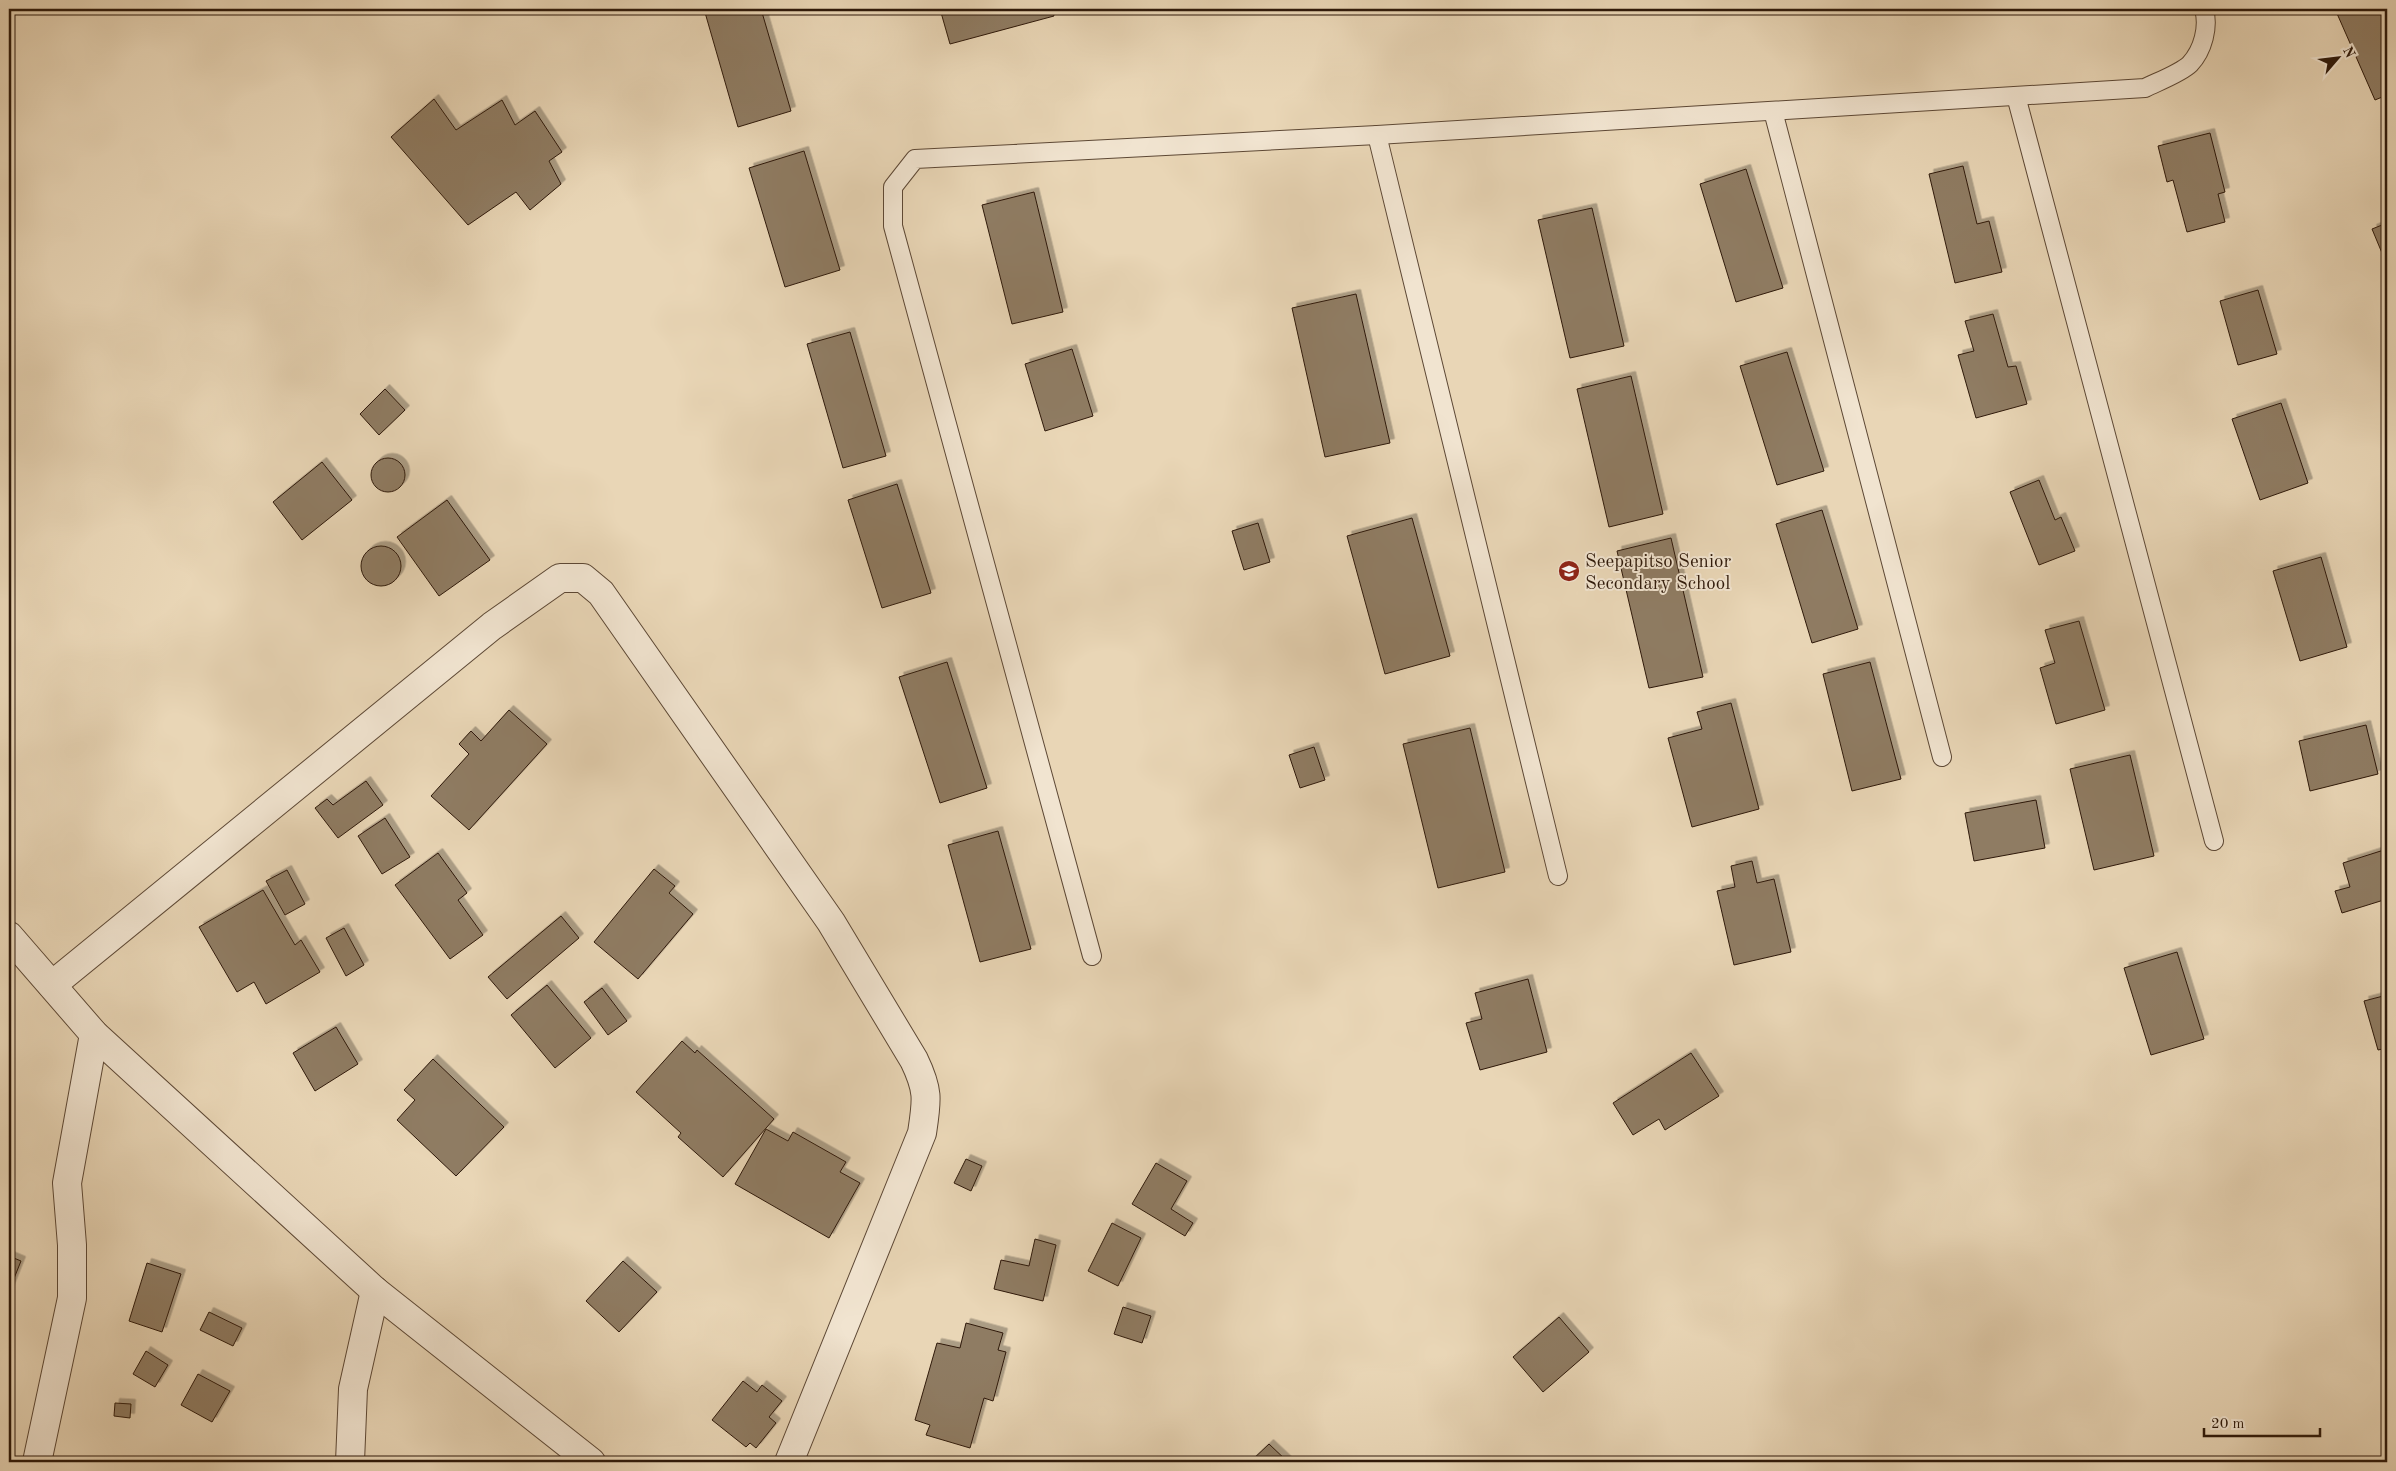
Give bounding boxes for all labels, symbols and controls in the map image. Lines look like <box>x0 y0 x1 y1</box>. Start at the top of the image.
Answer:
north arrow <box>2314 32 2364 82</box>
text: N <box>2340 44 2357 61</box>
place label: Seepapitso Senior Secondary School <box>1585 553 1731 594</box>
school or university icon: Seepapitso Senior Secondary School <box>1557 559 1581 583</box>
scale bar <box>2204 1406 2320 1438</box>
text: 20 m <box>2211 1417 2245 1432</box>

